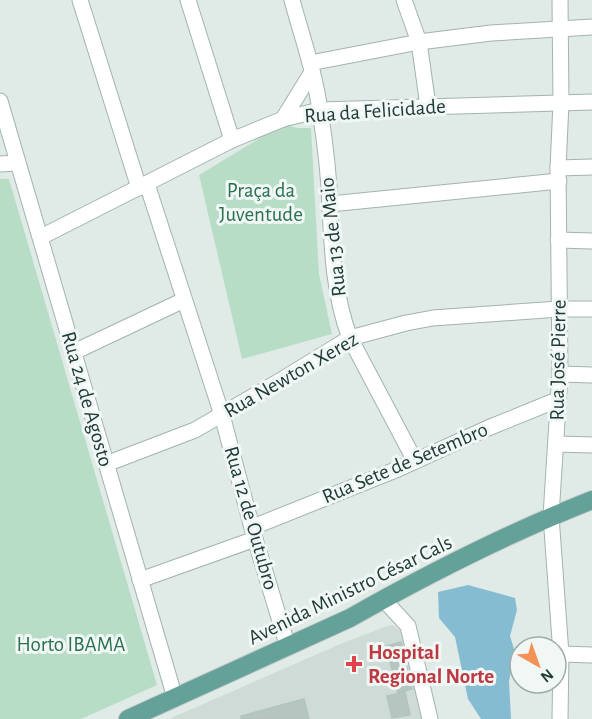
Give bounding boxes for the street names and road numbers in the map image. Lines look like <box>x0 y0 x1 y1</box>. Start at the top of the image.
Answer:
street label: Rua da Felicidade <box>304 96 446 126</box>
street label: Rua 13 de Maio <box>316 176 350 298</box>
street label: Rua José Pierre <box>546 299 570 421</box>
street label: Rua Newton Xerez <box>221 328 361 422</box>
street label: Rua 24 de Agosto <box>58 329 116 469</box>
street label: Rua Sete de Setembro <box>319 419 491 507</box>
street label: Rua 12 de Outubro <box>220 444 282 592</box>
street label: Avenida Ministro César Cals <box>245 532 455 648</box>

